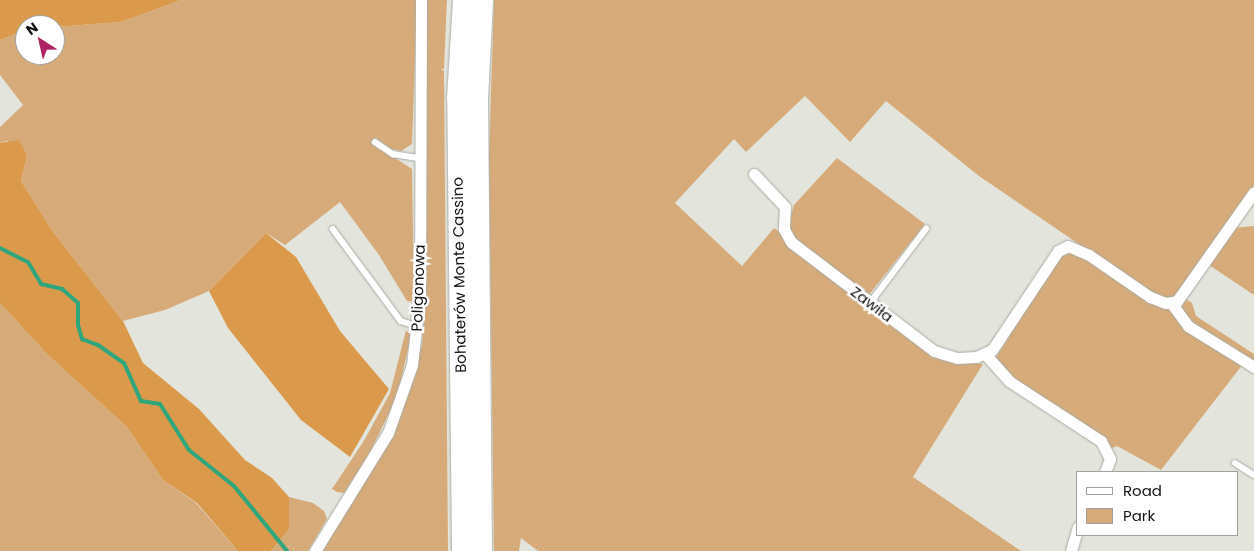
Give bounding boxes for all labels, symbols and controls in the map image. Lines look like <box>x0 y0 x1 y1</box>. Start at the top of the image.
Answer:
north arrow <box>15 15 65 65</box>
text: N <box>22 17 42 40</box>
street label: Bohaterów Monte Cassino <box>448 177 470 373</box>
street label: Poligonowa <box>407 244 429 332</box>
street label: Zawiła <box>847 282 897 326</box>
legend <box>1076 471 1239 536</box>
text: Road <box>1123 480 1162 501</box>
text: Park <box>1123 505 1155 526</box>

